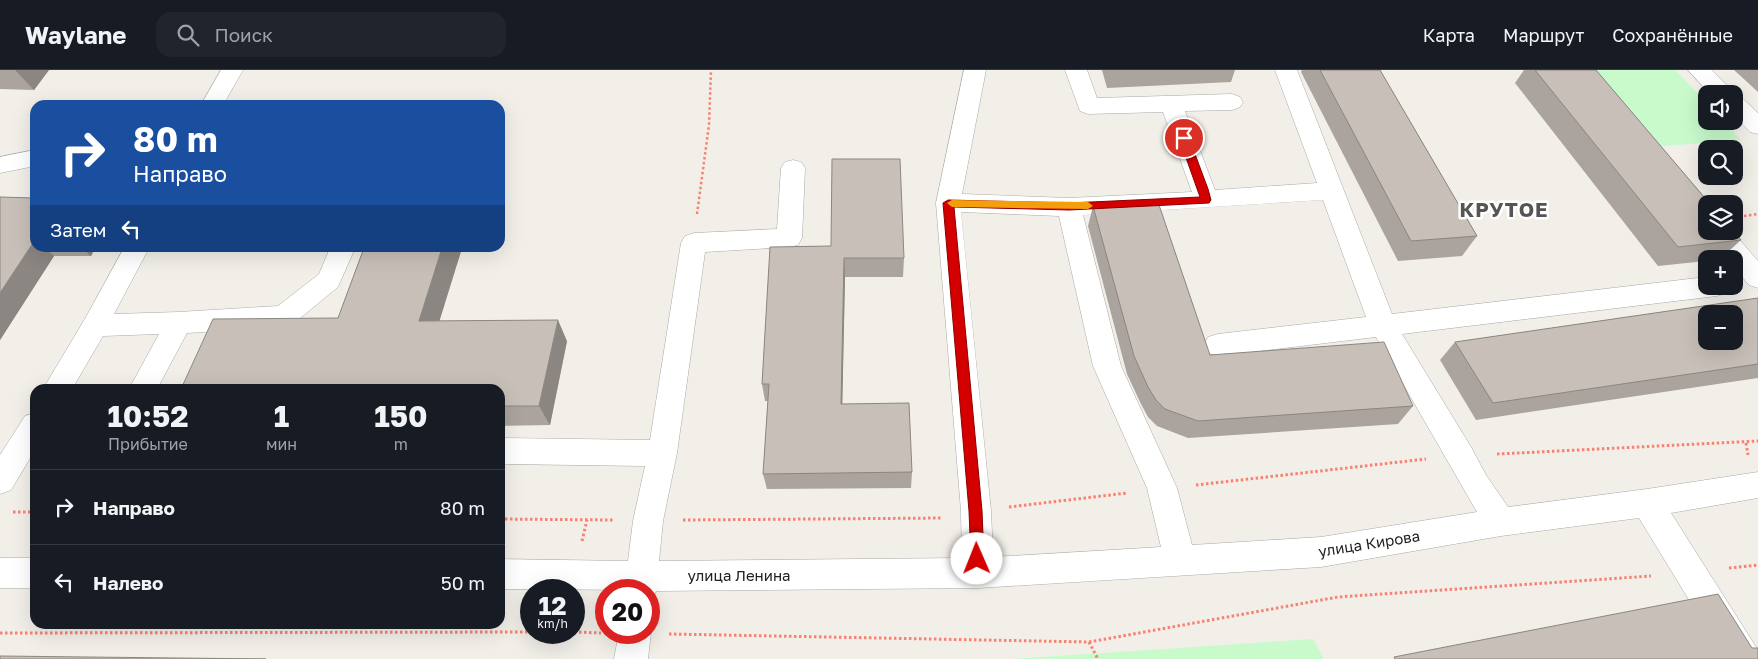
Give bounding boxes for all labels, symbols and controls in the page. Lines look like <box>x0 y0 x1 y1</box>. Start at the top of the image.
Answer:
search box <box>156 12 506 57</box>
text: Waylane <box>25 20 126 49</box>
icon: search <box>174 21 202 49</box>
text: Поиск <box>214 23 273 46</box>
text: Карта <box>1423 24 1475 46</box>
text: Маршрут <box>1503 24 1584 46</box>
text: Сохранённые <box>1612 24 1733 46</box>
map controls <box>1698 85 1743 350</box>
button: sound <box>1698 85 1743 130</box>
pin <box>1163 117 1205 159</box>
text: 80 m <box>133 118 218 160</box>
icon: right <box>50 120 115 185</box>
icon: arrive <box>1170 124 1198 152</box>
button: search <box>1698 140 1743 185</box>
text: Направо <box>133 160 227 187</box>
button: layers <box>1698 195 1743 240</box>
district label: КРУТОЕ <box>1459 197 1549 221</box>
icon: left <box>117 215 145 243</box>
text: Затем <box>50 218 107 241</box>
button: + <box>1698 250 1743 295</box>
button: − <box>1698 305 1743 350</box>
text: 10:52 <box>107 398 189 434</box>
text: 1 <box>274 398 289 434</box>
text: 150 <box>374 398 428 434</box>
text: Прибытие <box>108 434 188 454</box>
text: мин <box>266 434 297 454</box>
text: m <box>394 434 408 454</box>
icon: right <box>50 493 78 521</box>
text: Направо <box>93 496 175 519</box>
text: 80 m <box>440 496 485 519</box>
street label: улица Кирова <box>1317 526 1421 560</box>
position arrow <box>950 532 1002 584</box>
street label: улица Ленина <box>687 566 791 584</box>
icon: left <box>50 568 78 596</box>
text: Налево <box>93 571 163 594</box>
text: 50 m <box>441 571 485 594</box>
speed limit sign: 20 <box>595 579 660 644</box>
text: 12 <box>538 590 567 621</box>
text: km/h <box>537 616 568 631</box>

